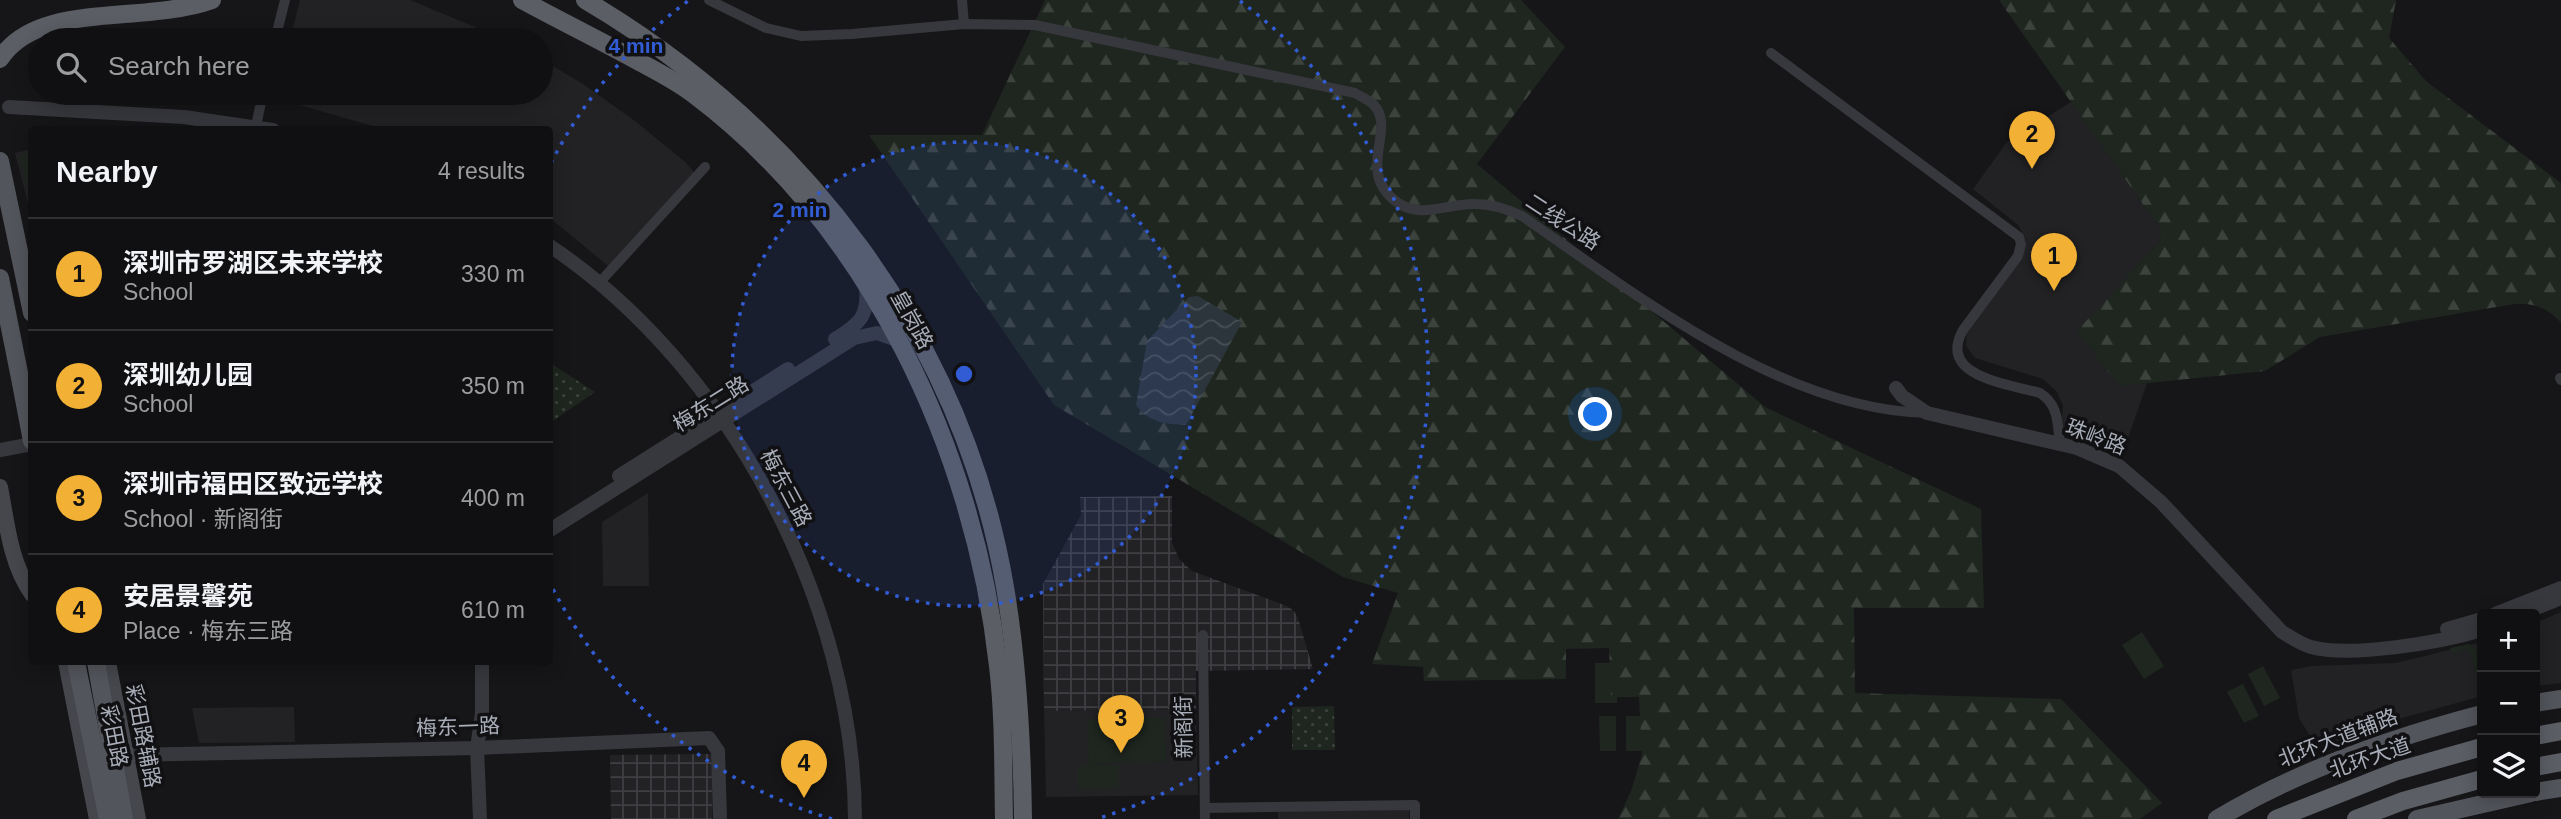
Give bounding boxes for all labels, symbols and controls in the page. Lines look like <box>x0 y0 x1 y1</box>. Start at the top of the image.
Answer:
search box <box>28 28 553 105</box>
text: 4 min <box>609 34 663 57</box>
icon: search <box>52 48 90 86</box>
text: Search here <box>108 51 250 81</box>
pin: 2 <box>2009 111 2055 169</box>
text: Nearby <box>56 155 158 188</box>
text: 4 results <box>438 158 525 184</box>
street label: 二线公路 <box>1522 189 1605 254</box>
text: 2 min <box>773 198 827 221</box>
pin: 1 <box>2031 233 2077 291</box>
text: 深圳市罗湖区未来学校 <box>123 248 383 278</box>
text: 1 <box>73 261 85 287</box>
text: 330 m <box>461 261 525 287</box>
text: School <box>123 279 193 305</box>
street label: 皇岗路 <box>887 287 938 353</box>
text: 深圳幼儿园 <box>123 360 253 390</box>
centre of rings <box>952 362 976 386</box>
street label: 梅东二路 <box>669 372 752 436</box>
text: 2 <box>73 373 85 399</box>
text: 350 m <box>461 373 525 399</box>
text: School <box>123 391 193 417</box>
your location <box>1578 397 1612 431</box>
street label: 珠岭路 <box>2063 415 2130 459</box>
street label: 梅东三路 <box>757 445 816 530</box>
text: 深圳市福田区致远学校 <box>123 469 383 499</box>
text: 3 <box>73 485 85 511</box>
text: 400 m <box>461 485 525 511</box>
text: School · 新阁街 <box>123 506 283 532</box>
text: 安居景馨苑 <box>123 581 253 611</box>
text: 4 <box>73 597 85 623</box>
text: 610 m <box>461 597 525 623</box>
map controls <box>2477 609 2540 798</box>
button: + <box>2477 609 2540 672</box>
text: Place · 梅东三路 <box>123 618 293 644</box>
button: − <box>2477 672 2540 735</box>
street label: 彩田路辅路 <box>122 682 165 790</box>
pin: 3 <box>1098 695 1144 753</box>
street label: 新阁街 <box>1171 695 1196 759</box>
street label: 彩田路 <box>97 703 132 769</box>
street label: 北环大道辅路 <box>2275 704 2401 772</box>
street label: 梅东一路 <box>416 714 500 739</box>
street label: 北环大道 <box>2326 732 2414 784</box>
button: layers <box>2477 735 2540 798</box>
pin: 4 <box>781 740 827 798</box>

